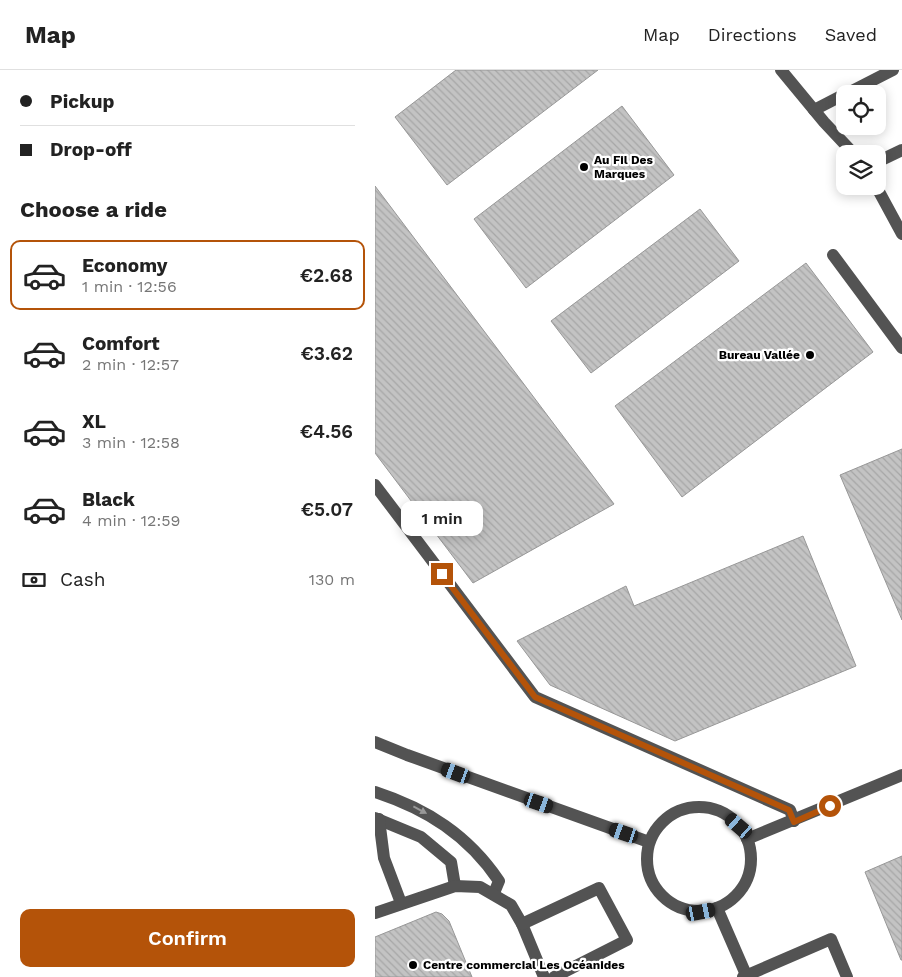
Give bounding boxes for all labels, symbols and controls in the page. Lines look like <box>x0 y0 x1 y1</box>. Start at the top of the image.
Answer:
text: Map <box>25 21 76 49</box>
text: Map <box>643 24 680 45</box>
text: Directions <box>708 24 797 45</box>
text: Saved <box>825 24 877 45</box>
map controls <box>836 85 886 195</box>
button: locate <box>836 85 886 135</box>
text: Pickup <box>50 90 114 113</box>
text: Drop-off <box>50 138 132 161</box>
button: layers <box>836 145 886 195</box>
place label: Au Fil Des Marques <box>594 153 654 181</box>
marker: Au Fil Des Marques <box>578 161 590 173</box>
text: Choose a ride <box>20 197 167 222</box>
icon: car <box>22 253 67 298</box>
text: Economy <box>82 254 167 277</box>
text: €2.68 <box>300 264 353 287</box>
text: 1 min · 12:56 <box>82 277 177 296</box>
icon: car <box>22 331 67 376</box>
text: Comfort <box>82 332 160 355</box>
text: €3.62 <box>300 342 353 365</box>
place label: Bureau Vallée <box>719 348 800 362</box>
marker: Bureau Vallée <box>804 349 816 361</box>
text: 2 min · 12:57 <box>82 355 179 374</box>
icon: car <box>22 409 67 454</box>
text: XL <box>82 410 106 433</box>
text: €4.56 <box>300 420 353 443</box>
text: 3 min · 12:58 <box>82 433 180 452</box>
icon: car <box>22 487 67 532</box>
text: Black <box>82 488 135 511</box>
text: €5.07 <box>301 498 353 521</box>
callout: 1 min <box>401 502 483 536</box>
text: 1 min <box>421 509 463 528</box>
text: 4 min · 12:59 <box>82 511 180 530</box>
route end <box>431 563 453 585</box>
icon: cash <box>20 566 48 594</box>
text: Cash <box>60 568 106 591</box>
text: 130 m <box>309 570 355 589</box>
car <box>439 761 472 785</box>
car <box>522 791 555 815</box>
route start <box>819 795 841 817</box>
one-way arrow <box>413 806 427 814</box>
car <box>722 810 755 842</box>
car <box>607 821 640 845</box>
car <box>684 902 717 922</box>
button: Confirm <box>20 909 355 967</box>
place label: Centre commercial Les Océanides <box>423 958 625 972</box>
marker: Centre commercial Les Océanides <box>407 959 419 971</box>

